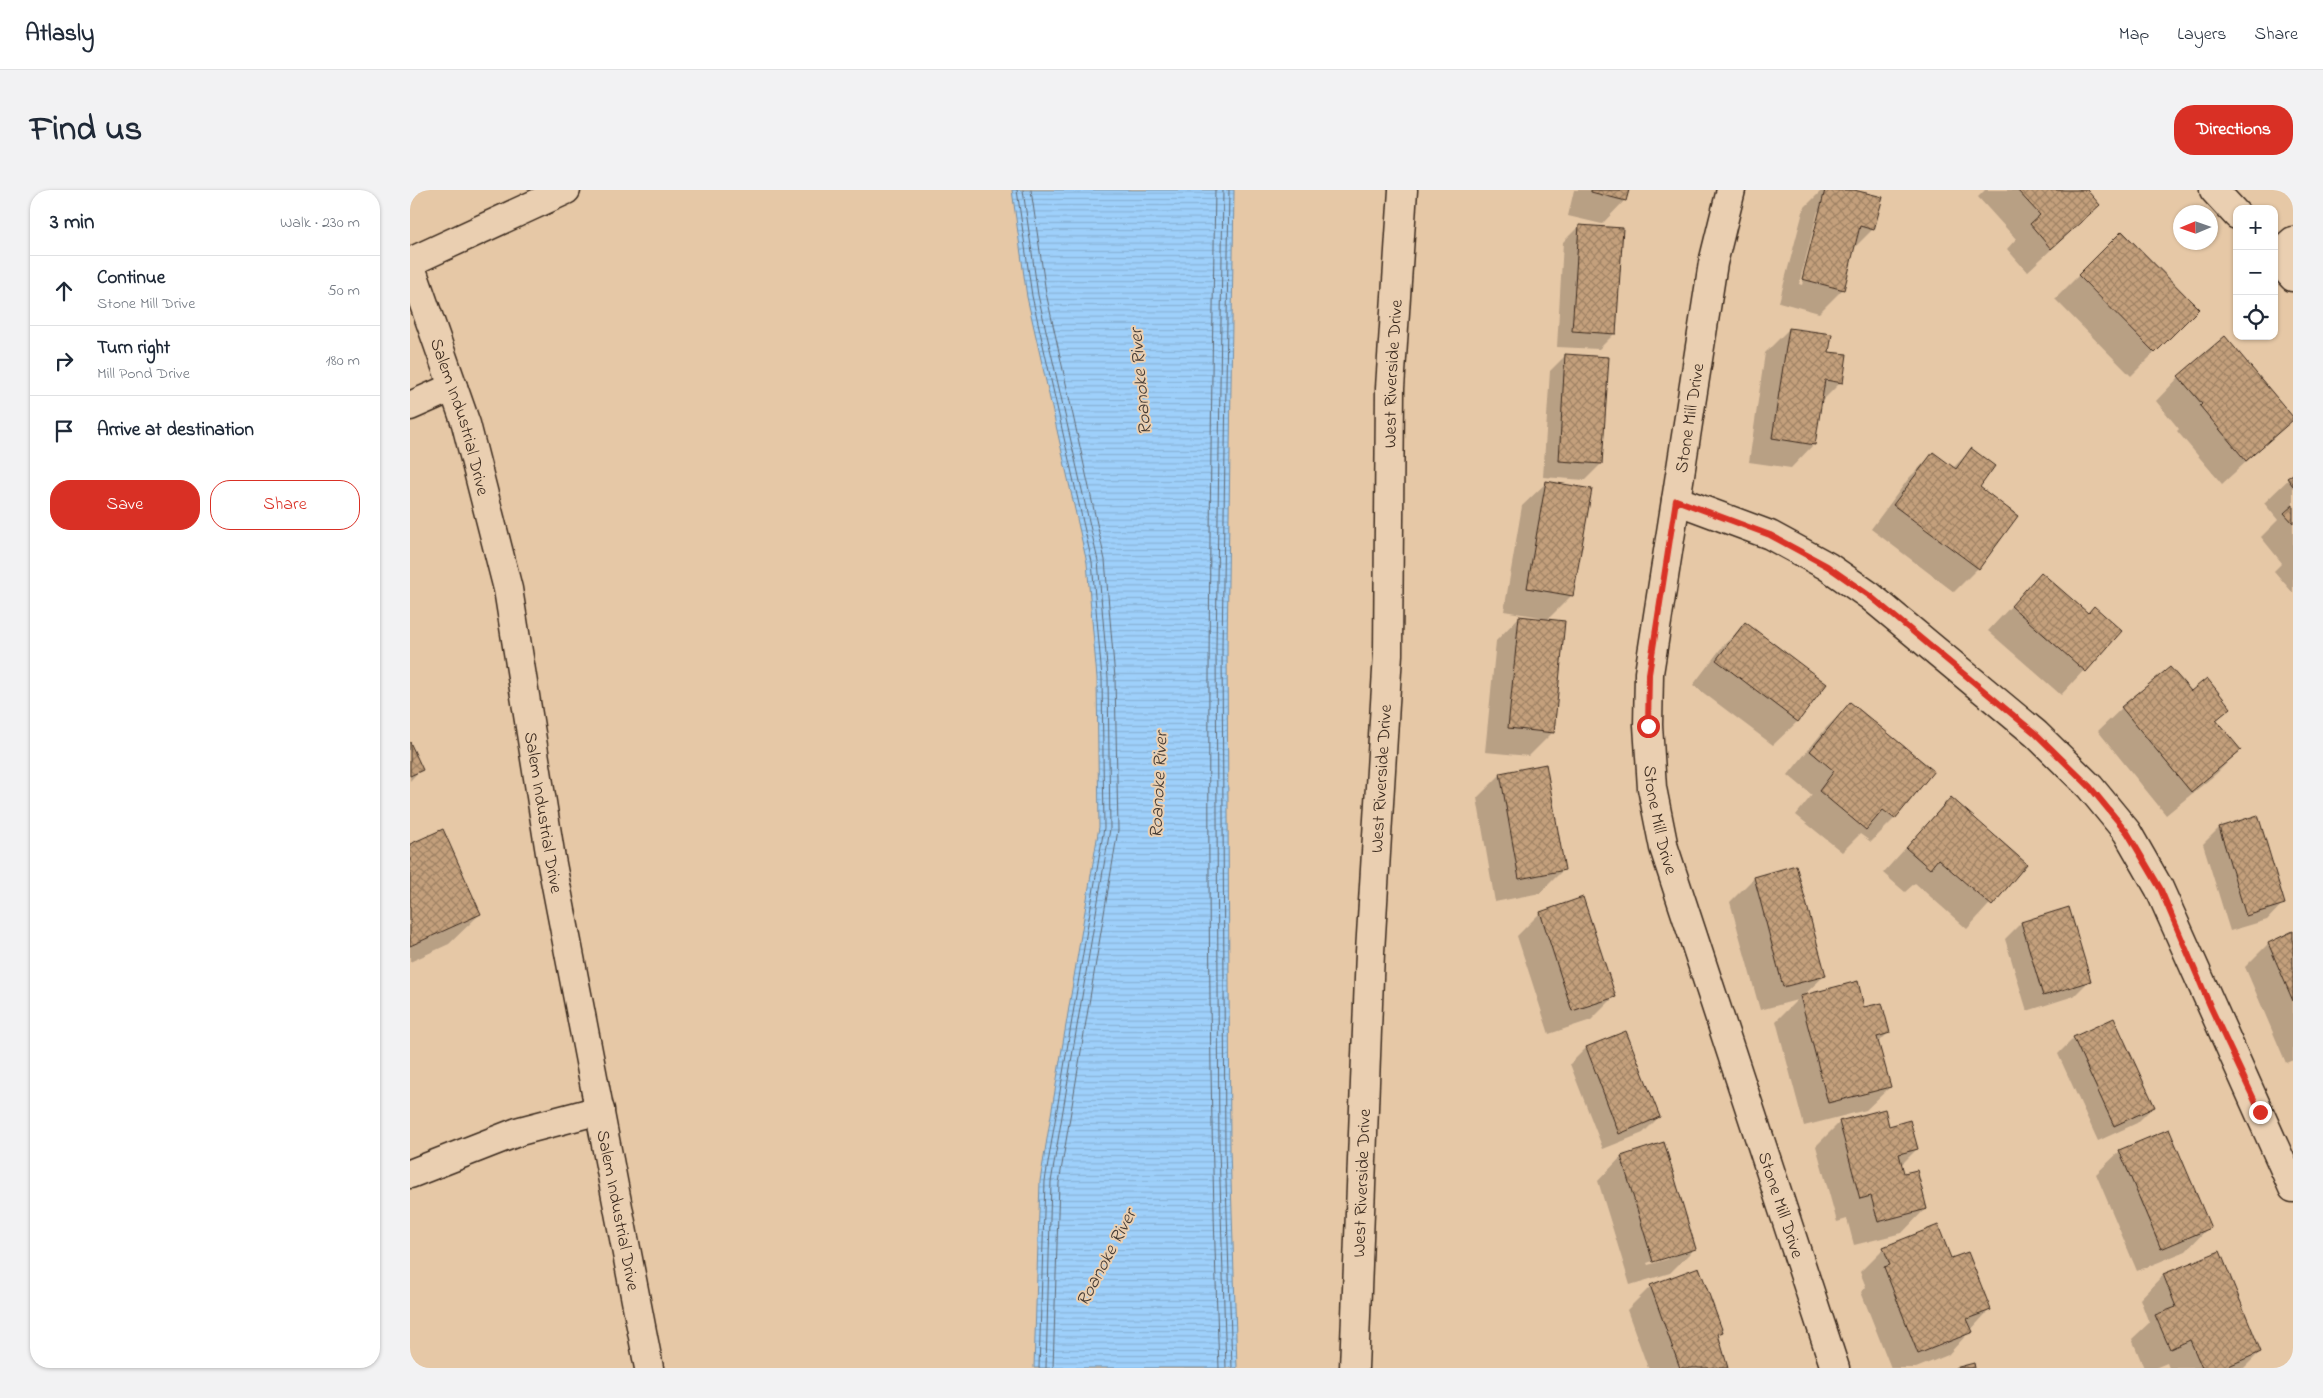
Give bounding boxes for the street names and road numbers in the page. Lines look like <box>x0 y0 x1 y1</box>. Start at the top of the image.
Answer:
street label: West Riverside Drive <box>1379 298 1411 448</box>
street label: Salem Industrial Drive <box>422 335 495 499</box>
street label: Stone Mill Drive <box>1669 361 1713 475</box>
street label: West Riverside Drive <box>1365 703 1400 854</box>
street label: Salem Industrial Drive <box>516 730 568 897</box>
street label: Stone Mill Drive <box>1636 765 1683 879</box>
street label: West Riverside Drive <box>1347 1107 1379 1258</box>
street label: Salem Industrial Drive <box>588 1128 645 1294</box>
street label: Stone Mill Drive <box>1750 1149 1809 1263</box>

